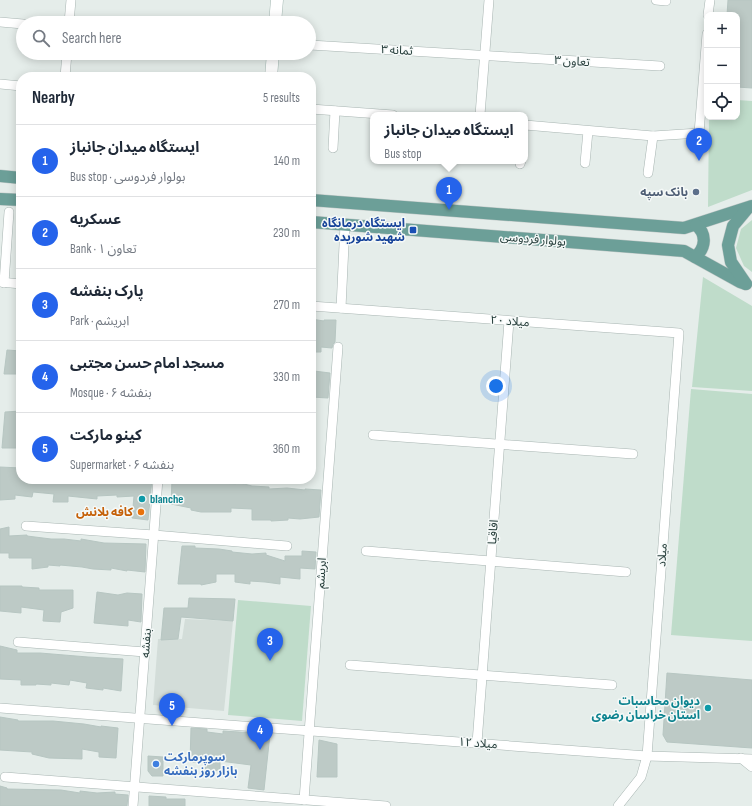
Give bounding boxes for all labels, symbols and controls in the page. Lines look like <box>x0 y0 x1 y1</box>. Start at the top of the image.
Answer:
map controls <box>704 12 740 120</box>
button: + <box>704 12 740 48</box>
search box <box>16 16 316 60</box>
icon: search <box>30 27 52 49</box>
text: Search here <box>62 29 122 48</box>
street label: ثمانه ۳ <box>381 42 414 59</box>
button: − <box>704 48 740 84</box>
street label: تعاون ۳ <box>554 53 591 70</box>
button: locate <box>704 84 740 120</box>
text: Nearby <box>32 88 75 108</box>
text: 5 results <box>263 90 300 106</box>
popup <box>370 112 528 164</box>
text: ایستگاه میدان جانباز <box>384 121 514 140</box>
pin: 2 <box>686 128 712 161</box>
text: ایستگاه میدان جانباز <box>70 138 199 157</box>
text: Bus stop <box>384 146 422 162</box>
text: 1 <box>42 153 48 169</box>
text: 140 m <box>274 153 300 169</box>
text: Bus stop · بولوار فردوسی <box>70 169 185 185</box>
pin: 1 <box>436 177 462 210</box>
place label: بانک سپه <box>640 185 688 201</box>
marker: بانک سپه <box>691 187 701 197</box>
text: عسکریه <box>70 210 121 229</box>
place label: ایستگاه درمانگاه شهید شوریده <box>322 216 405 245</box>
text: 2 <box>42 225 48 241</box>
text: 230 m <box>273 225 300 241</box>
marker: ایستگاه درمانگاه شهید شوریده <box>408 225 418 235</box>
street label: بولوار فردوسی <box>499 229 566 250</box>
text: Bank · تعاون ۱ <box>70 241 137 257</box>
text: پارک بنفشه <box>70 282 144 301</box>
text: 3 <box>42 297 48 313</box>
text: 270 m <box>273 297 300 313</box>
text: Park · ابریشم <box>70 313 129 329</box>
street label: میلاد ۲۰ <box>490 313 530 330</box>
text: مسجد امام حسن مجتبی <box>70 354 224 373</box>
text: 4 <box>42 369 48 385</box>
text: 330 m <box>273 369 300 385</box>
your location <box>486 376 506 396</box>
text: Mosque · بنفشه ۶ <box>70 385 152 401</box>
text: کینو مارکت <box>70 426 142 445</box>
text: 5 <box>42 441 48 457</box>
text: 360 m <box>273 441 300 457</box>
text: Supermarket · بنفشه ۶ <box>70 457 174 473</box>
place label: blanche <box>150 492 183 507</box>
marker: blanche <box>137 494 147 504</box>
place label: کافه بلانش <box>76 505 134 520</box>
marker: کافه بلانش <box>136 507 146 517</box>
street label: اقاقیا <box>485 519 502 545</box>
street label: میلاد <box>654 543 671 567</box>
street label: ابریشم <box>313 557 331 589</box>
street label: بنفشه <box>138 628 155 658</box>
pin: 3 <box>257 628 283 661</box>
pin: 5 <box>159 693 185 726</box>
place label: دیوان محاسبات استان خراسان رضوی <box>592 694 700 723</box>
marker: دیوان محاسبات استان خراسان رضوی <box>703 703 713 713</box>
pin: 4 <box>247 717 273 750</box>
street label: میلاد ۱۲ <box>458 735 498 752</box>
place label: سوپرمارکت بازار روز بنفشه <box>164 750 238 779</box>
marker: سوپرمارکت بازار روز بنفشه <box>151 759 161 769</box>

